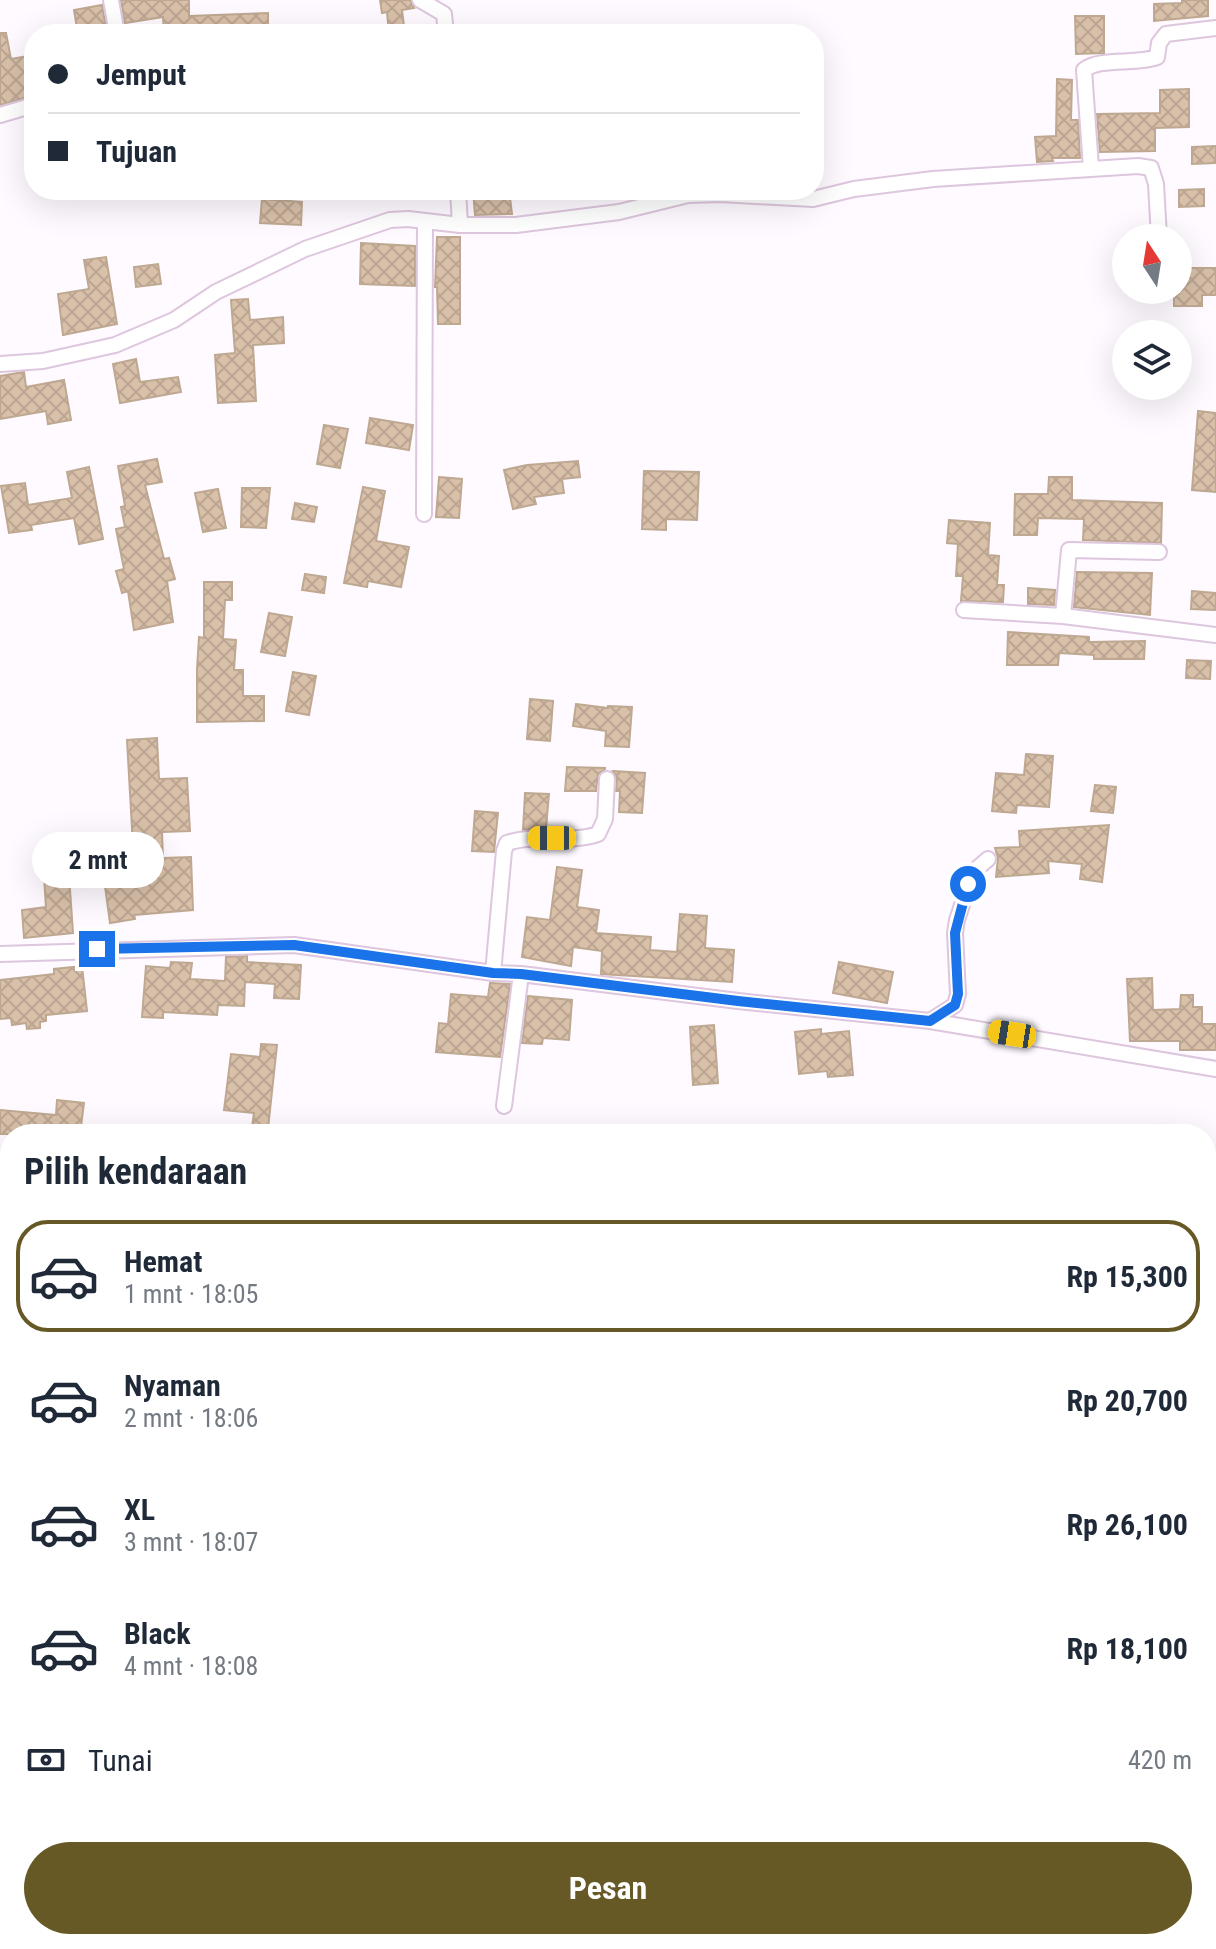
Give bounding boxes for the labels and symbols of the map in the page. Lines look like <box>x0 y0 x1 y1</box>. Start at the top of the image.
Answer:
north arrow <box>1112 224 1192 304</box>
car <box>528 826 576 850</box>
callout: 2 mnt <box>31 833 163 889</box>
route start <box>950 866 986 902</box>
route end <box>79 931 115 967</box>
car <box>986 1018 1038 1050</box>

